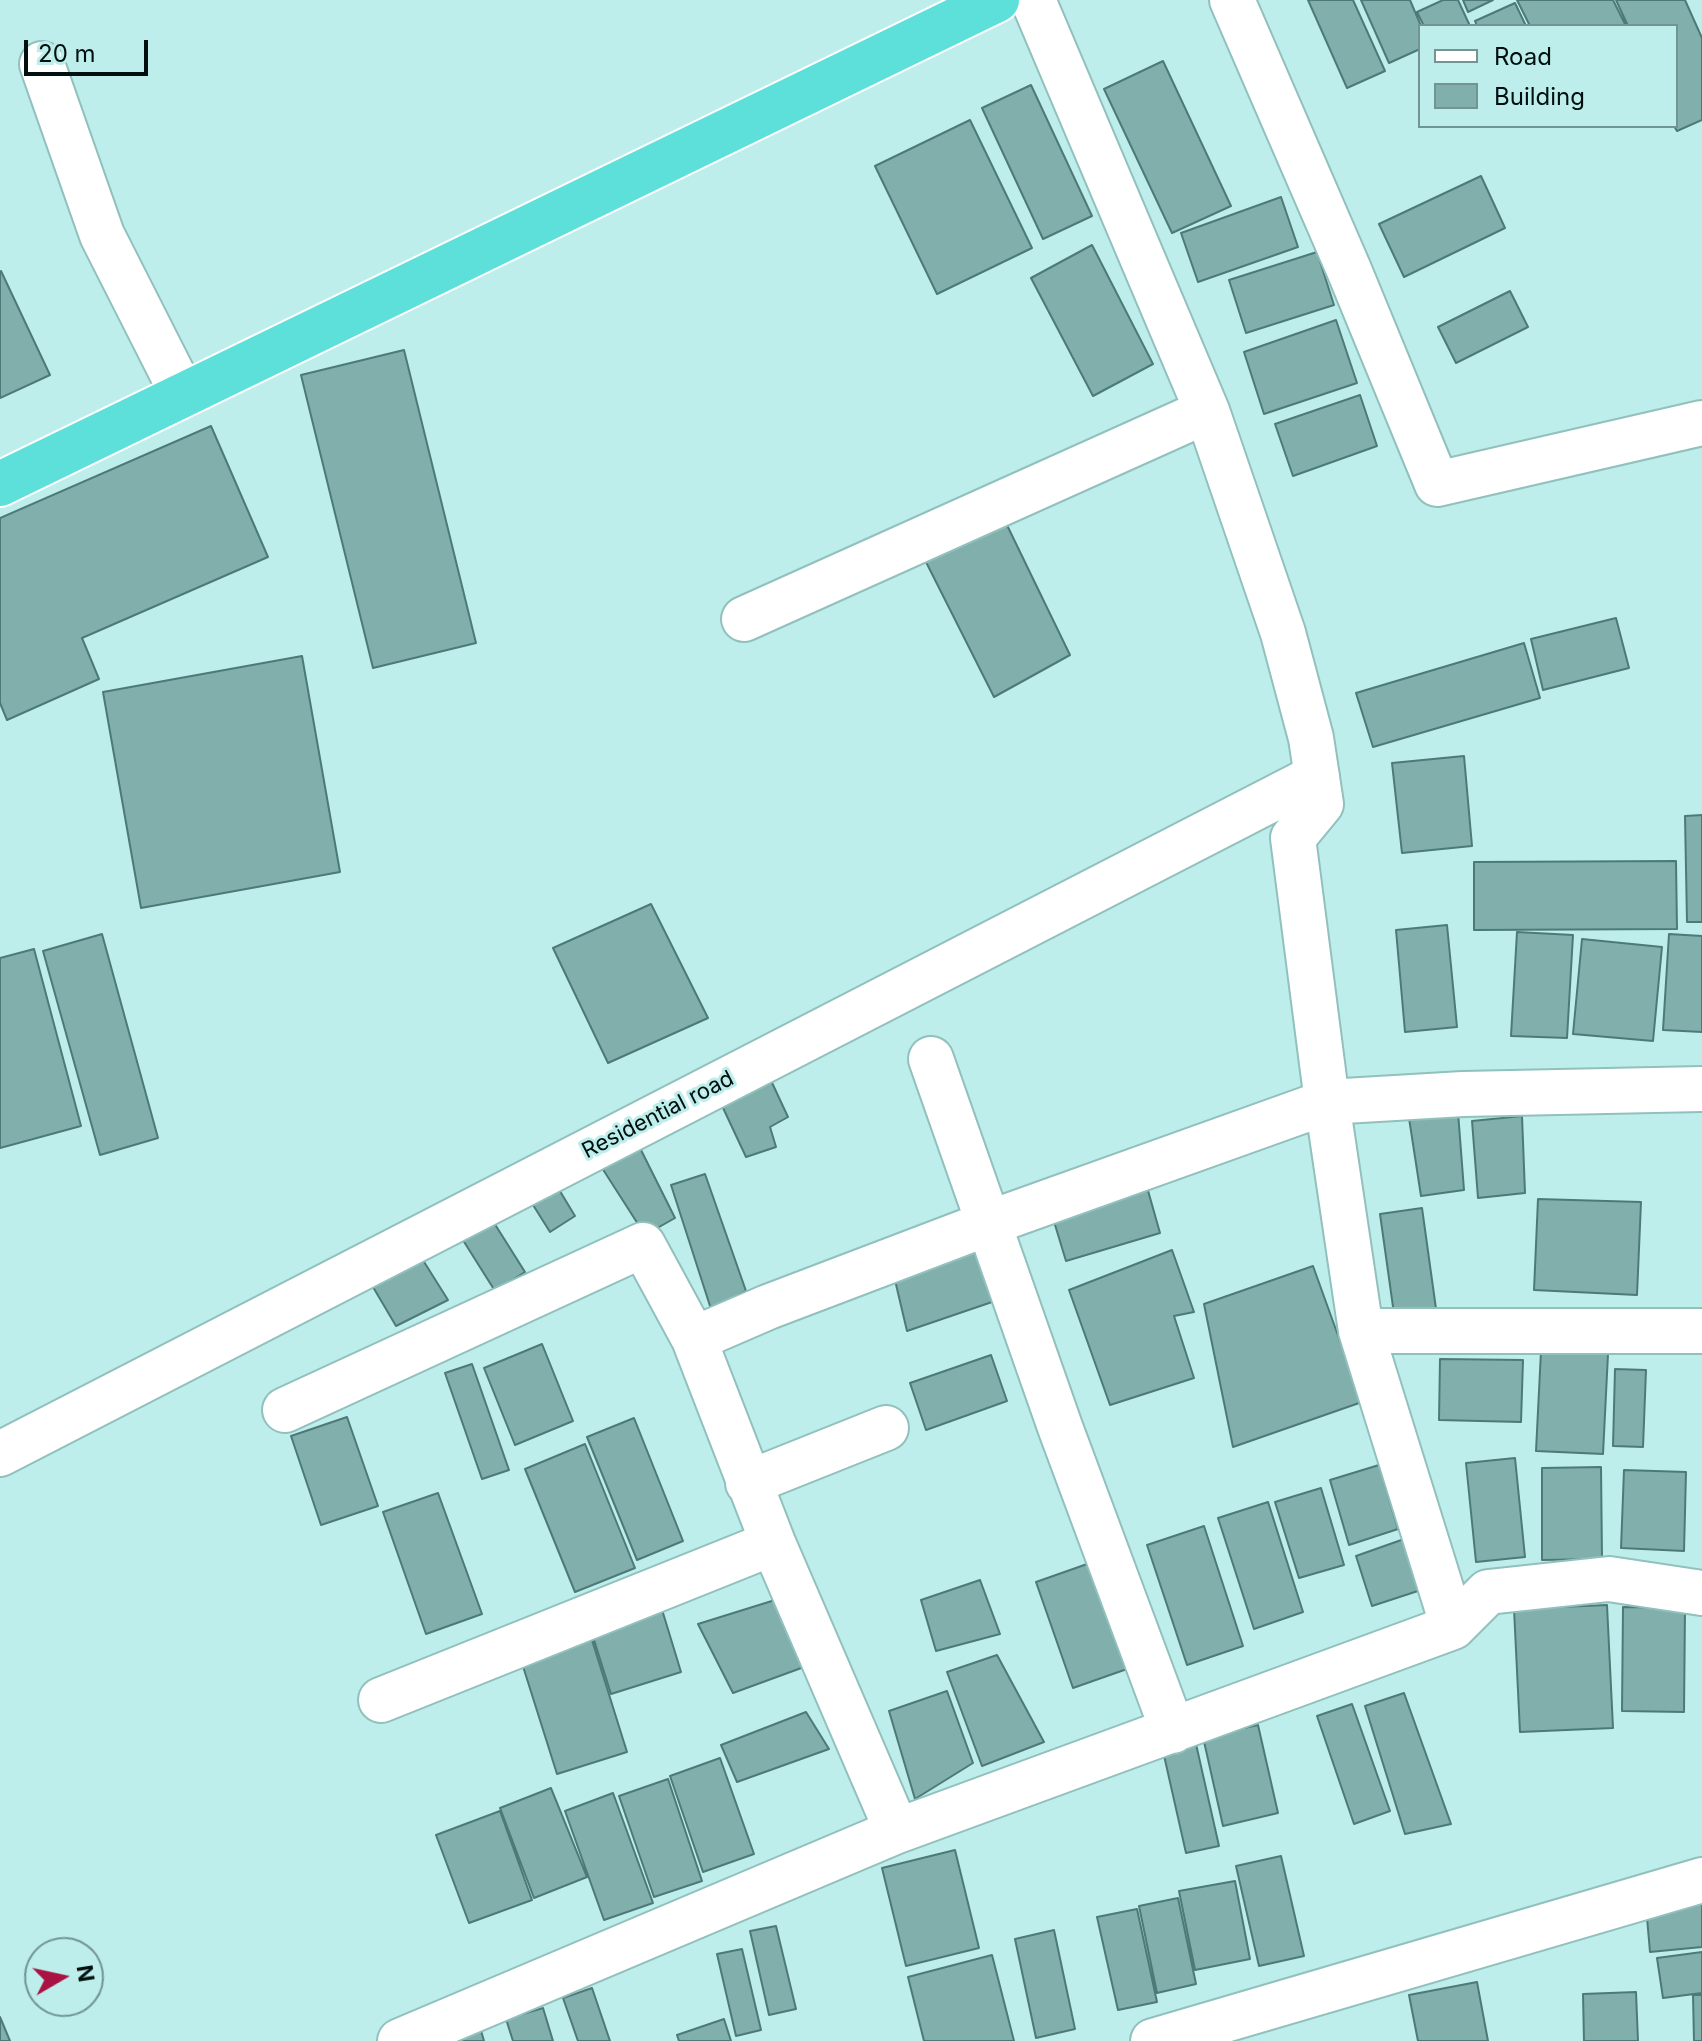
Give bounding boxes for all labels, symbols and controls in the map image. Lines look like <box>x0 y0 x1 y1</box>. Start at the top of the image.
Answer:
scale bar <box>28 24 152 74</box>
legend <box>1418 24 1678 128</box>
text: 20 m <box>38 39 96 68</box>
text: Road <box>1494 42 1552 71</box>
text: Building <box>1494 82 1585 111</box>
street label: Residential road <box>578 1065 738 1165</box>
north arrow <box>24 1937 104 2017</box>
text: N <box>72 1963 100 1984</box>

